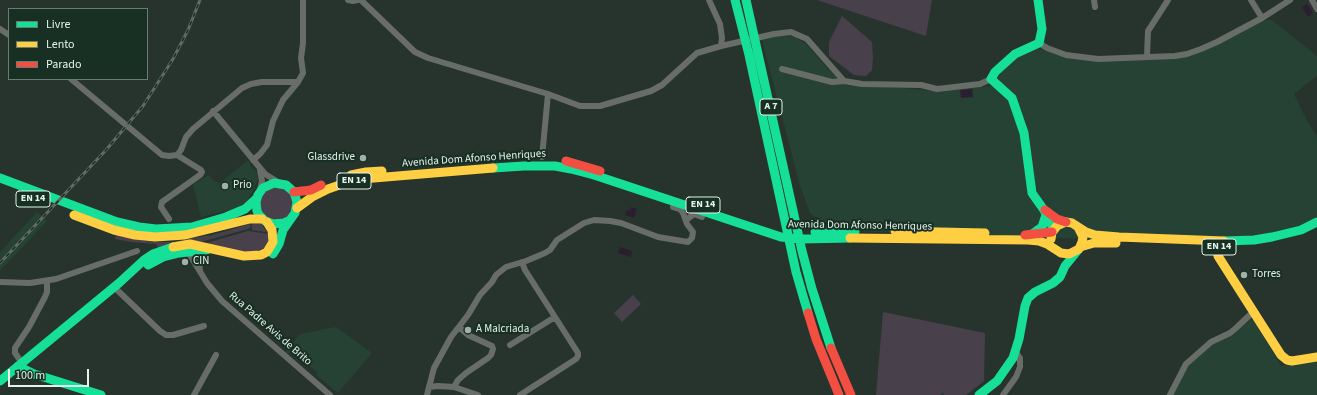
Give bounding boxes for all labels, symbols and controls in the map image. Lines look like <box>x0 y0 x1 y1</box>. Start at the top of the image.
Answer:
legend <box>8 8 148 80</box>
text: Livre <box>46 16 70 33</box>
text: Lento <box>46 36 75 53</box>
text: Parado <box>46 56 81 73</box>
road number: A 7 <box>760 99 782 115</box>
street label: Avenida Dom Afonso Henriques <box>402 147 546 171</box>
place label: Glassdrive <box>307 151 355 165</box>
marker: Glassdrive <box>358 153 368 163</box>
road number: EN 14 <box>337 173 371 189</box>
place label: Prio <box>233 179 252 193</box>
marker: Prio <box>220 181 230 191</box>
road number: EN 14 <box>16 191 50 207</box>
road number: EN 14 <box>686 197 720 213</box>
street label: Avenida Dom Afonso Henriques <box>788 218 932 234</box>
road number: EN 14 <box>1202 239 1236 255</box>
place label: CIN <box>193 255 209 269</box>
marker: CIN <box>180 257 190 267</box>
place label: Torres <box>1252 268 1281 282</box>
marker: Torres <box>1239 270 1249 280</box>
street label: Rua Padre Avis de Brito <box>226 289 314 369</box>
place label: A Malcriada <box>476 323 529 337</box>
marker: A Malcriada <box>463 325 473 335</box>
scale bar <box>10 361 91 387</box>
text: 100 m <box>15 367 45 384</box>

